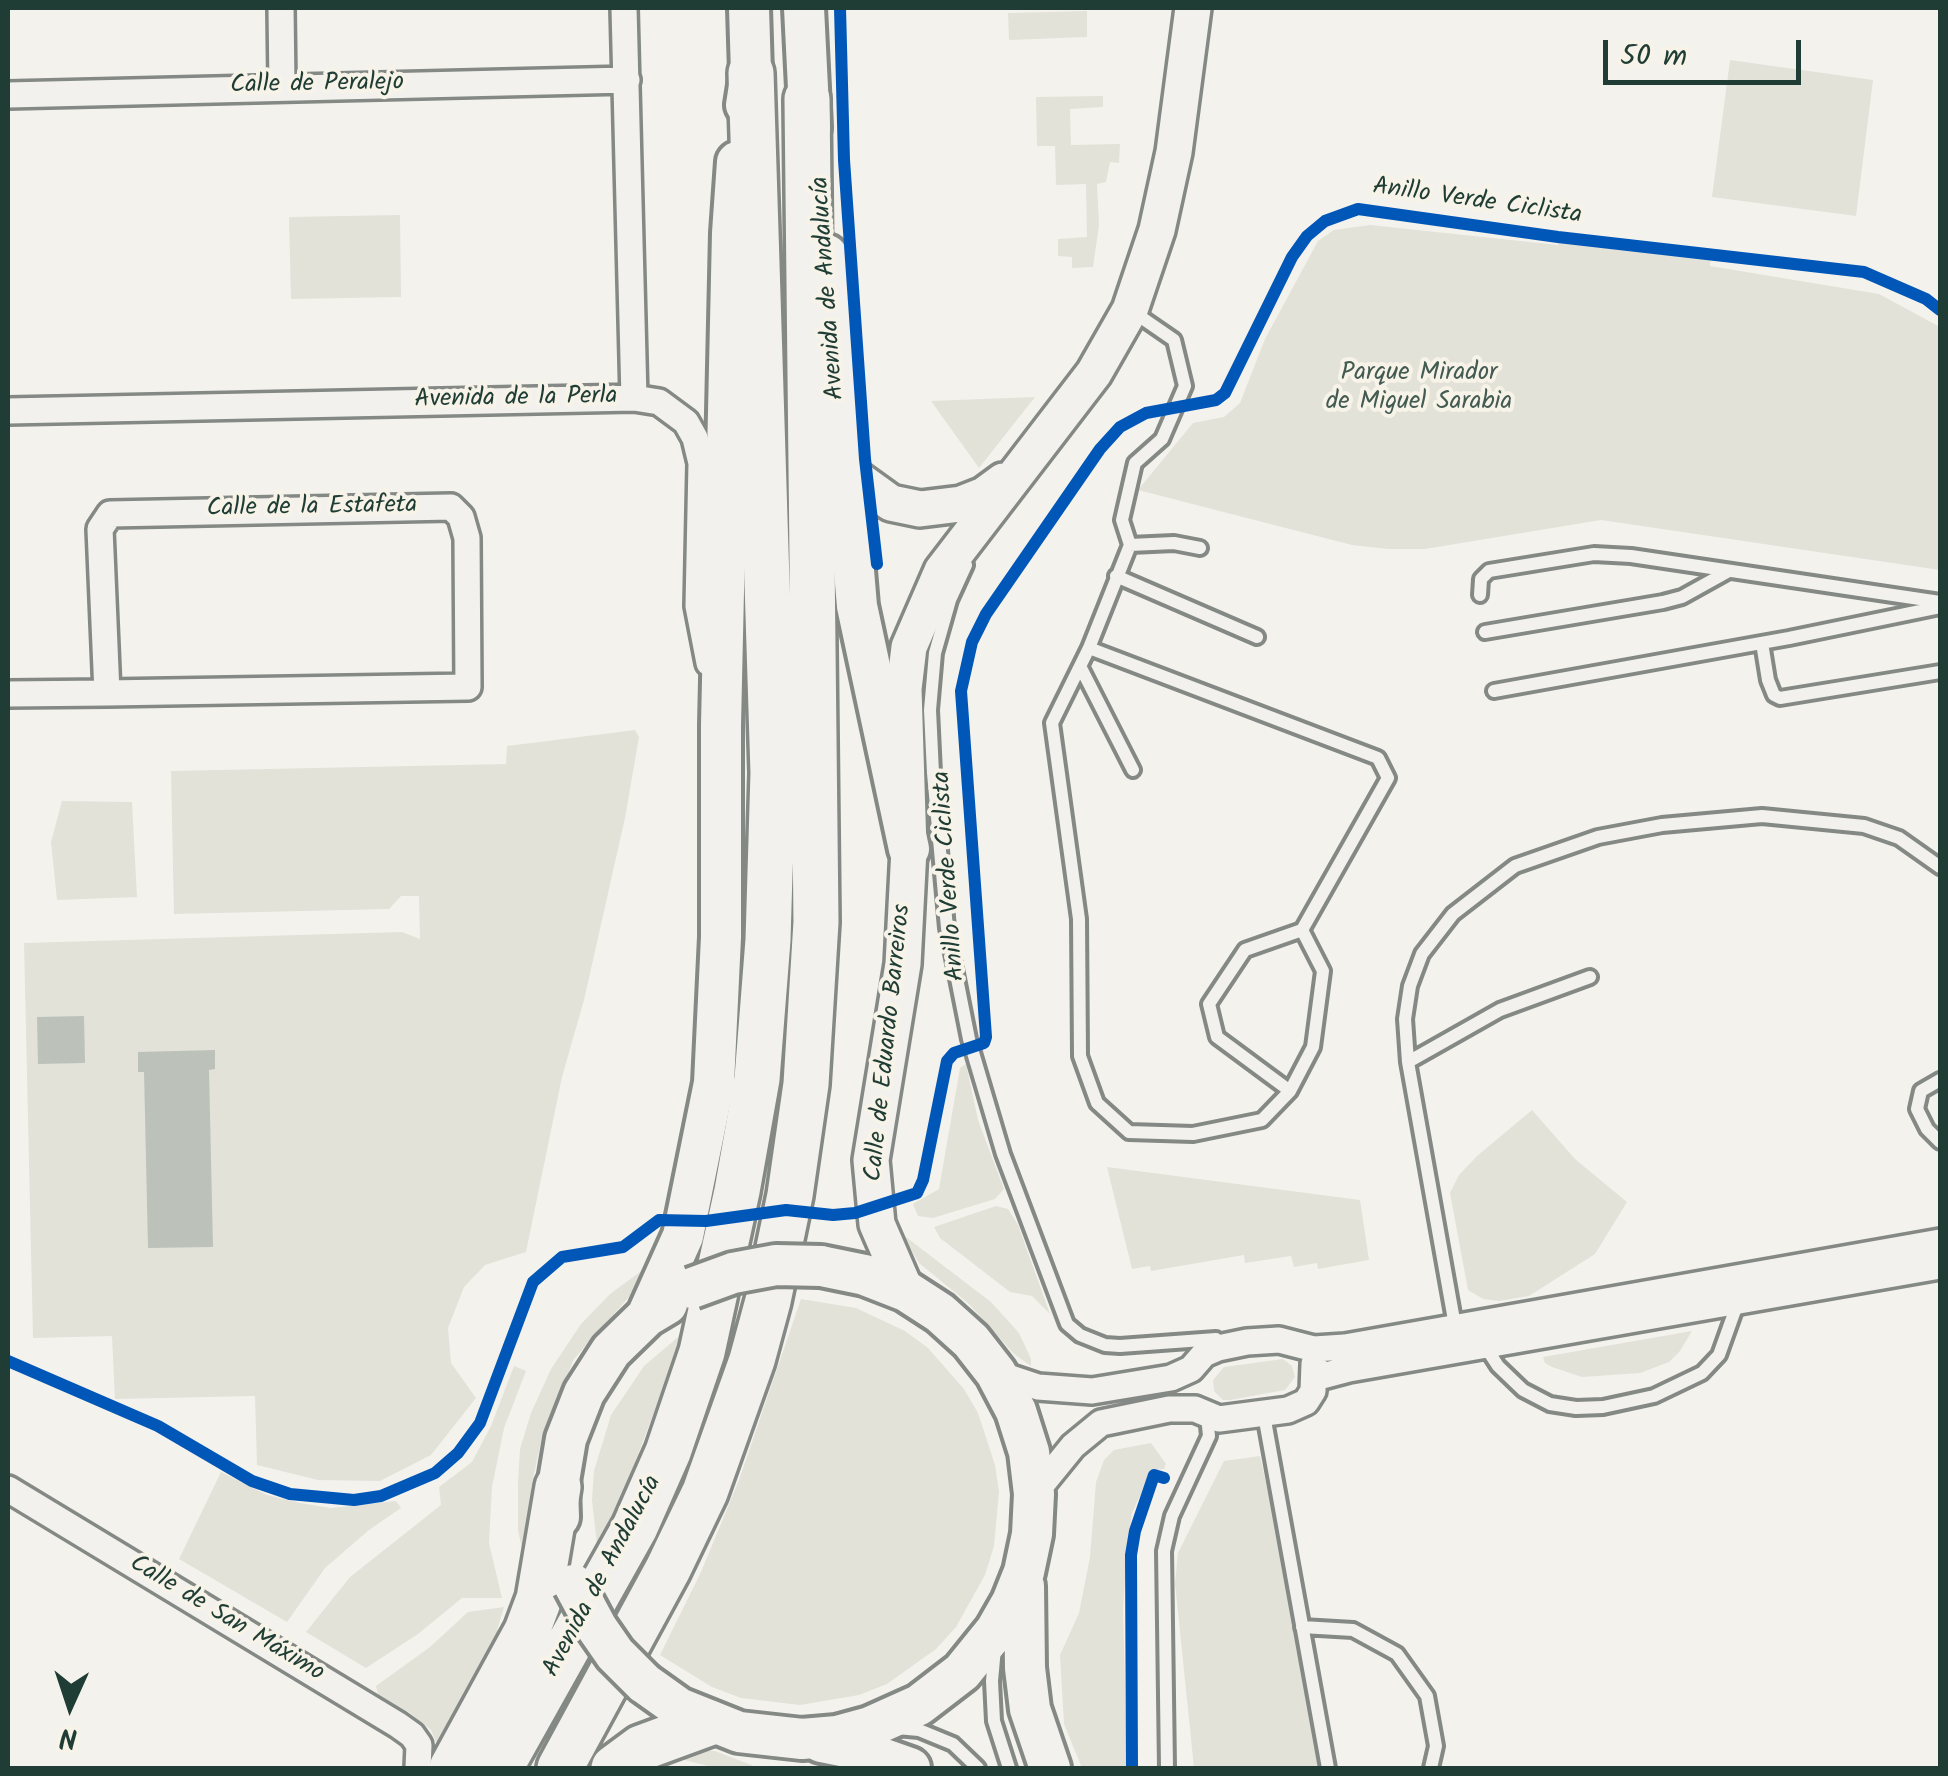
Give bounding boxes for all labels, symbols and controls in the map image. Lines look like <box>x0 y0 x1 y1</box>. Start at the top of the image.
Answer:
scale bar <box>1608 20 1806 82</box>
text: 50 m <box>1620 33 1687 81</box>
street label: Calle de Peralejo <box>230 69 404 103</box>
street label: Anillo Verde Ciclista <box>1371 173 1583 233</box>
street label: Avenida de Andalucía <box>807 175 853 401</box>
park label: Parque Mirador de Miguel Sarabia <box>1326 360 1512 419</box>
street label: Avenida de la Perla <box>414 383 618 417</box>
street label: Calle de la Estafeta <box>206 492 418 526</box>
street label: Anillo Verde Ciclista <box>929 770 973 982</box>
street label: Calle de Eduardo Barreiros <box>861 903 919 1183</box>
street label: Avenida de Andalucía <box>538 1471 670 1683</box>
street label: Calle de San Máximo <box>123 1550 329 1690</box>
north arrow <box>20 1656 120 1756</box>
text: N <box>58 1714 78 1759</box>

